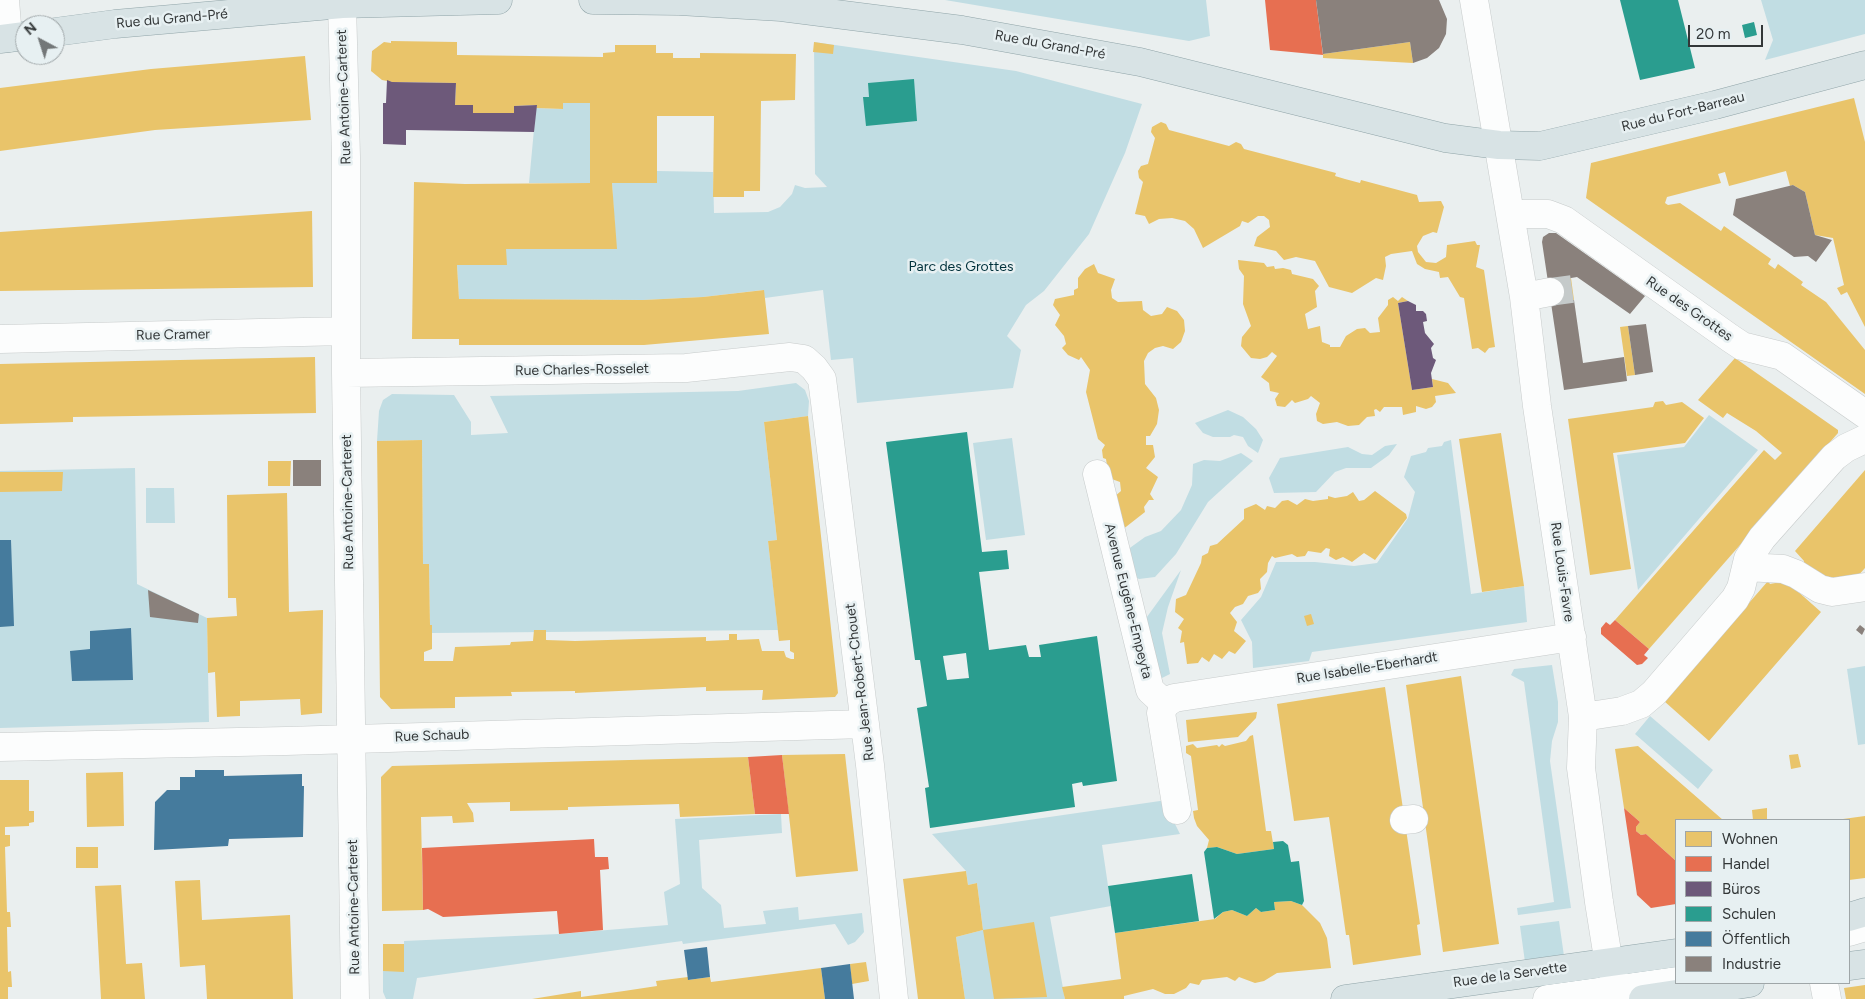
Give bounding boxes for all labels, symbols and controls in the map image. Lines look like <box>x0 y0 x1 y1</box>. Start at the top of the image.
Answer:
street label: Rue du Grand-Pré <box>116 6 228 32</box>
north arrow <box>15 15 65 65</box>
scale bar <box>1690 15 1765 47</box>
text: N <box>21 19 40 39</box>
text: 20 m <box>1696 25 1730 43</box>
street label: Rue du Grand-Pré <box>993 27 1107 63</box>
street label: Rue Antoine-Carteret <box>333 29 355 165</box>
street label: Rue du Fort-Barreau <box>1620 89 1746 135</box>
park label: Parc des Grottes <box>909 259 1013 275</box>
street label: Rue des Grottes <box>1643 273 1735 345</box>
street label: Rue Cramer <box>136 326 210 344</box>
street label: Rue Charles-Rosselet <box>515 360 649 380</box>
street label: Rue Antoine-Carteret <box>338 434 358 570</box>
street label: Avenue Eugène-Empeyta <box>1101 521 1155 681</box>
street label: Rue Louis-Favre <box>1547 521 1577 623</box>
street label: Rue Jean-Robert-Chouet <box>842 602 878 762</box>
street label: Rue Isabelle-Eberhardt <box>1295 649 1439 687</box>
street label: Rue Schaub <box>394 726 470 746</box>
legend <box>1675 819 1850 984</box>
text: Wohnen <box>1722 830 1778 848</box>
street label: Rue Antoine-Carteret <box>344 839 364 975</box>
text: Handel <box>1722 855 1770 873</box>
text: Büros <box>1722 880 1760 898</box>
text: Schulen <box>1722 905 1776 923</box>
text: Öffentlich <box>1722 930 1790 948</box>
text: Industrie <box>1722 955 1781 973</box>
street label: Rue de la Servette <box>1452 959 1568 991</box>

